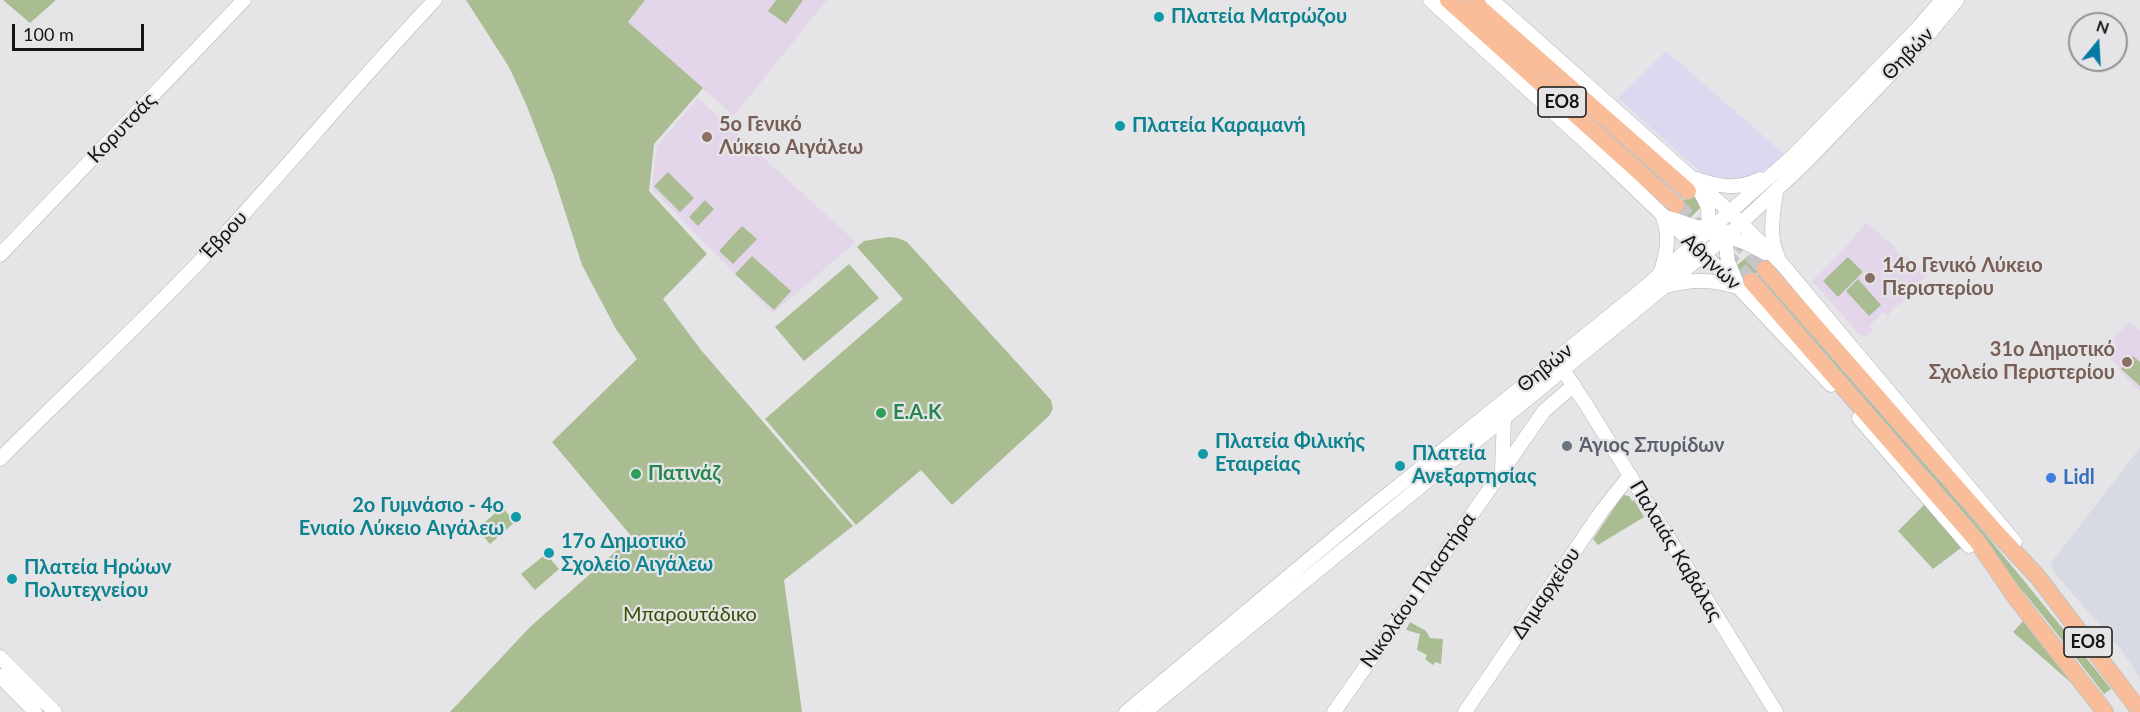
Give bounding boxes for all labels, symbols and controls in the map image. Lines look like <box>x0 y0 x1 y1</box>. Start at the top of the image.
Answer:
place label: Πλατεία Ματρώζου <box>1171 5 1347 29</box>
marker: Πλατεία Ματρώζου <box>1152 10 1166 24</box>
scale bar <box>15 12 147 50</box>
north arrow <box>2068 12 2128 72</box>
text: N <box>2094 15 2112 37</box>
text: 100 m <box>23 23 74 45</box>
street label: Θηβών <box>1877 23 1939 85</box>
road number: ΕΟ8 <box>1538 87 1586 117</box>
street label: Κορυτσάς <box>83 88 161 168</box>
place label: 5ο Γενικό Λύκειο Αιγάλεω <box>719 113 863 160</box>
place label: Πλατεία Καραμανή <box>1132 114 1306 138</box>
marker: Πλατεία Καραμανή <box>1113 119 1127 133</box>
marker: 5ο Γενικό Λύκειο Αιγάλεω <box>700 130 714 144</box>
street label: Έβρου <box>196 206 252 264</box>
street label: Αθηνών <box>1676 229 1746 295</box>
place label: 14ο Γενικό Λύκειο Περιστερίου <box>1882 254 2043 301</box>
marker: 14ο Γενικό Λύκειο Περιστερίου <box>1863 271 1877 285</box>
street label: Θηβών <box>1512 338 1578 398</box>
place label: 31ο Δημοτικό Σχολείο Περιστερίου <box>1929 338 2115 385</box>
marker: 31ο Δημοτικό Σχολείο Περιστερίου <box>2120 355 2134 369</box>
place label: E.A.K <box>893 401 942 425</box>
marker: E.A.K <box>874 406 888 420</box>
place label: Πλατεία Φιλικής Εταιρείας <box>1215 430 1365 477</box>
place label: Άγιος Σπυρίδων <box>1579 434 1725 458</box>
marker: Άγιος Σπυρίδων <box>1560 439 1574 453</box>
place label: Πλατεία Ανεξαρτησίας <box>1412 442 1536 489</box>
marker: Πλατεία Φιλικής Εταιρείας <box>1196 447 1210 461</box>
marker: Πλατεία Ανεξαρτησίας <box>1393 459 1407 473</box>
place label: Πατινάζ <box>648 462 720 486</box>
place label: Lidl <box>2063 466 2095 490</box>
marker: Πατινάζ <box>629 467 643 481</box>
marker: Lidl <box>2044 471 2058 485</box>
street label: Παλαιάς Καβάλας <box>1625 476 1727 626</box>
place label: 2ο Γυμνάσιο - 4ο Ενιαίο Λύκειο Αιγάλεω <box>299 494 504 541</box>
street label: Νικολάου Πλαστήρα <box>1355 508 1481 672</box>
marker: 2ο Γυμνάσιο - 4ο Ενιαίο Λύκειο Αιγάλεω <box>509 510 523 524</box>
place label: 17o Δημοτικό Σχολείο Αιγάλεω <box>561 530 713 577</box>
street label: Δημαρχείου <box>1507 543 1585 643</box>
marker: 17o Δημοτικό Σχολείο Αιγάλεω <box>542 546 556 560</box>
place label: Πλατεία Ηρώων Πολυτεχνείου <box>24 556 171 603</box>
marker: Πλατεία Ηρώων Πολυτεχνείου <box>5 572 19 586</box>
park label: Μπαρουτάδικο <box>623 603 757 627</box>
road number: ΕΟ8 <box>2064 627 2112 657</box>

